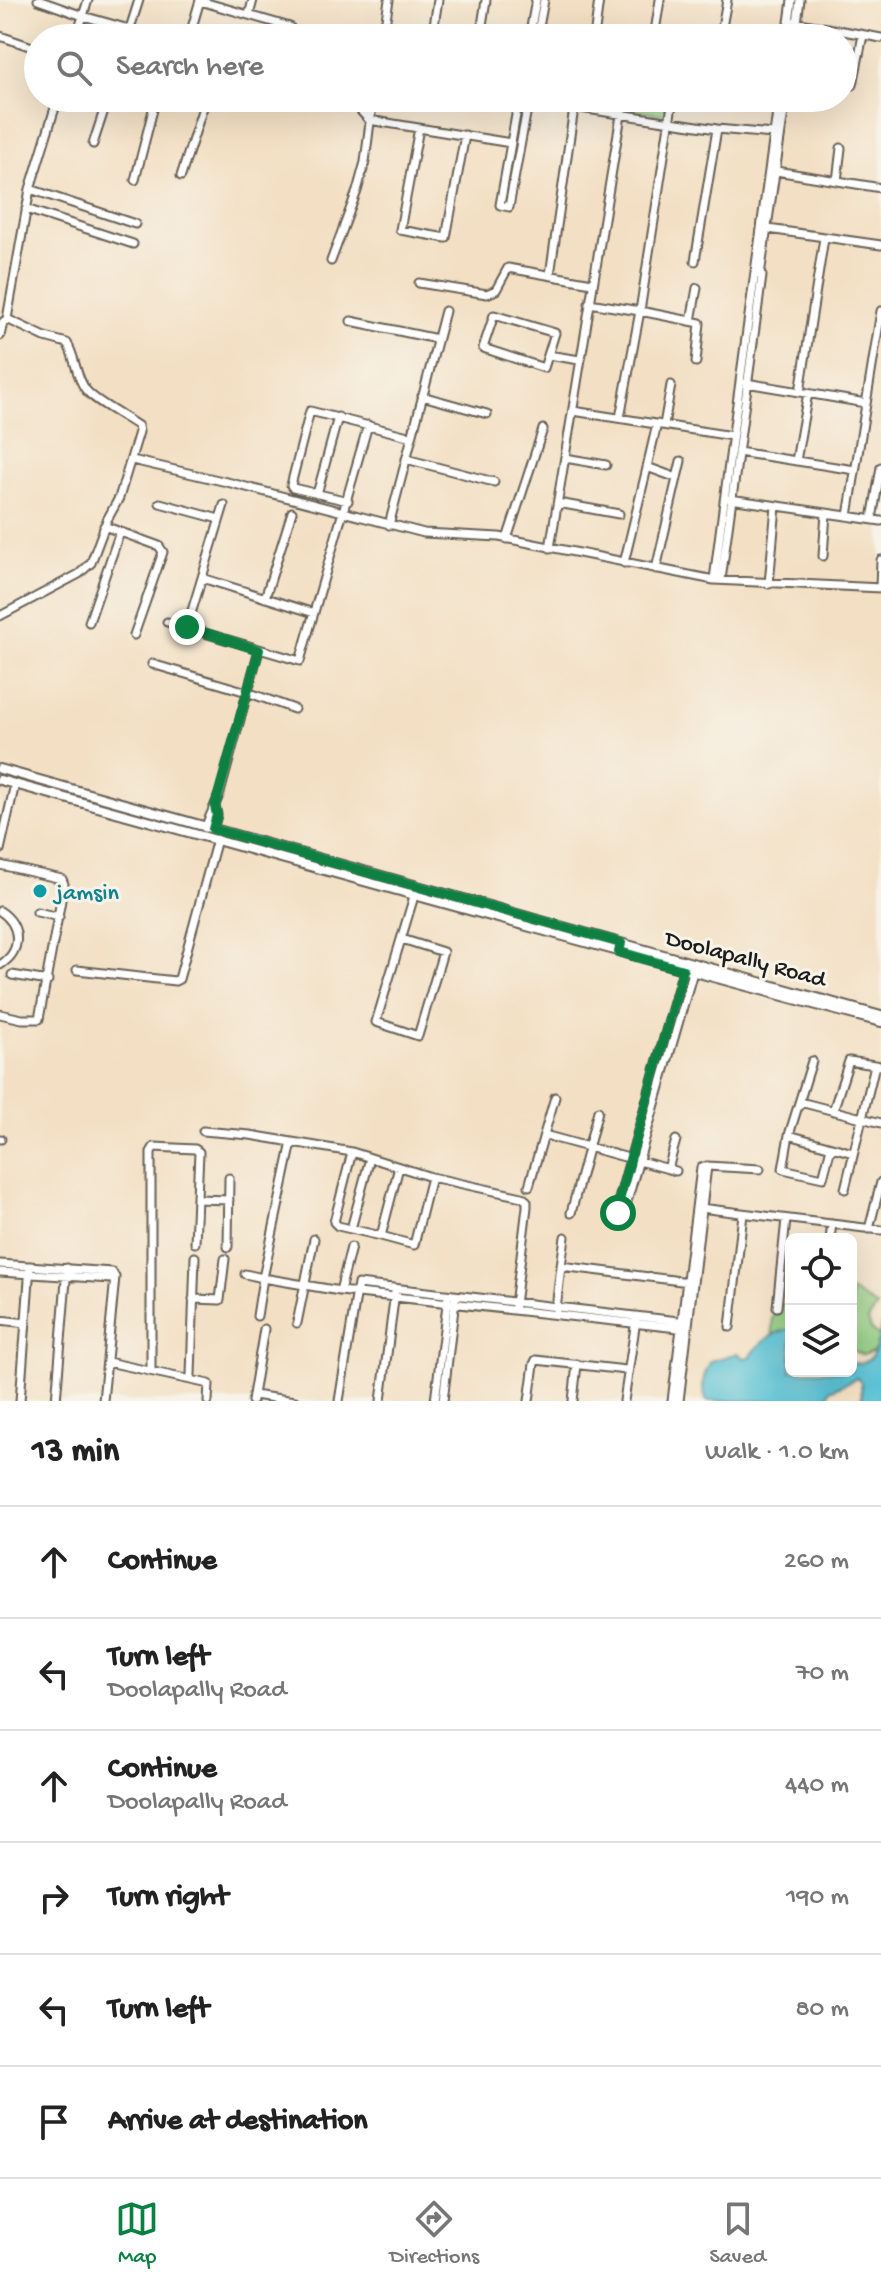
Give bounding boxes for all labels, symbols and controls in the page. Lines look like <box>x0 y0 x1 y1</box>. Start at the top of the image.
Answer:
search box <box>24 24 857 112</box>
icon: search <box>52 46 96 90</box>
text: Search here <box>116 51 264 86</box>
route end <box>169 609 205 645</box>
place label: jamsin <box>52 880 119 909</box>
marker: jamsin <box>31 882 49 900</box>
street label: Doolapally Road <box>660 925 830 996</box>
route start <box>600 1195 636 1231</box>
map controls <box>785 1233 857 1377</box>
button: locate <box>785 1233 857 1305</box>
button: layers <box>785 1305 857 1377</box>
text: 13 min <box>32 1433 119 1473</box>
text: Walk · 1.0 km <box>705 1438 849 1469</box>
icon: ahead <box>32 1540 76 1584</box>
text: Continue <box>108 1545 217 1580</box>
text: 260 m <box>784 1547 849 1578</box>
text: Turn left <box>108 1641 209 1676</box>
icon: left <box>32 1652 76 1696</box>
text: 70 m <box>796 1659 849 1690</box>
text: Doolapally Road <box>108 1676 287 1707</box>
text: Continue <box>108 1753 217 1788</box>
icon: ahead <box>32 1764 76 1808</box>
text: 440 m <box>785 1771 849 1802</box>
text: Doolapally Road <box>108 1788 287 1819</box>
icon: right <box>32 1876 76 1920</box>
text: Turn right <box>108 1881 228 1916</box>
text: 190 m <box>786 1883 849 1914</box>
icon: left <box>32 1988 76 2032</box>
text: Turn left <box>108 1993 209 2028</box>
text: 80 m <box>795 1995 849 2026</box>
icon: arrive <box>32 2100 76 2144</box>
text: Arrive at destination <box>108 2105 368 2140</box>
tab: Map <box>115 2197 159 2271</box>
tab: Directions <box>390 2197 479 2271</box>
tab: Saved <box>709 2197 766 2271</box>

